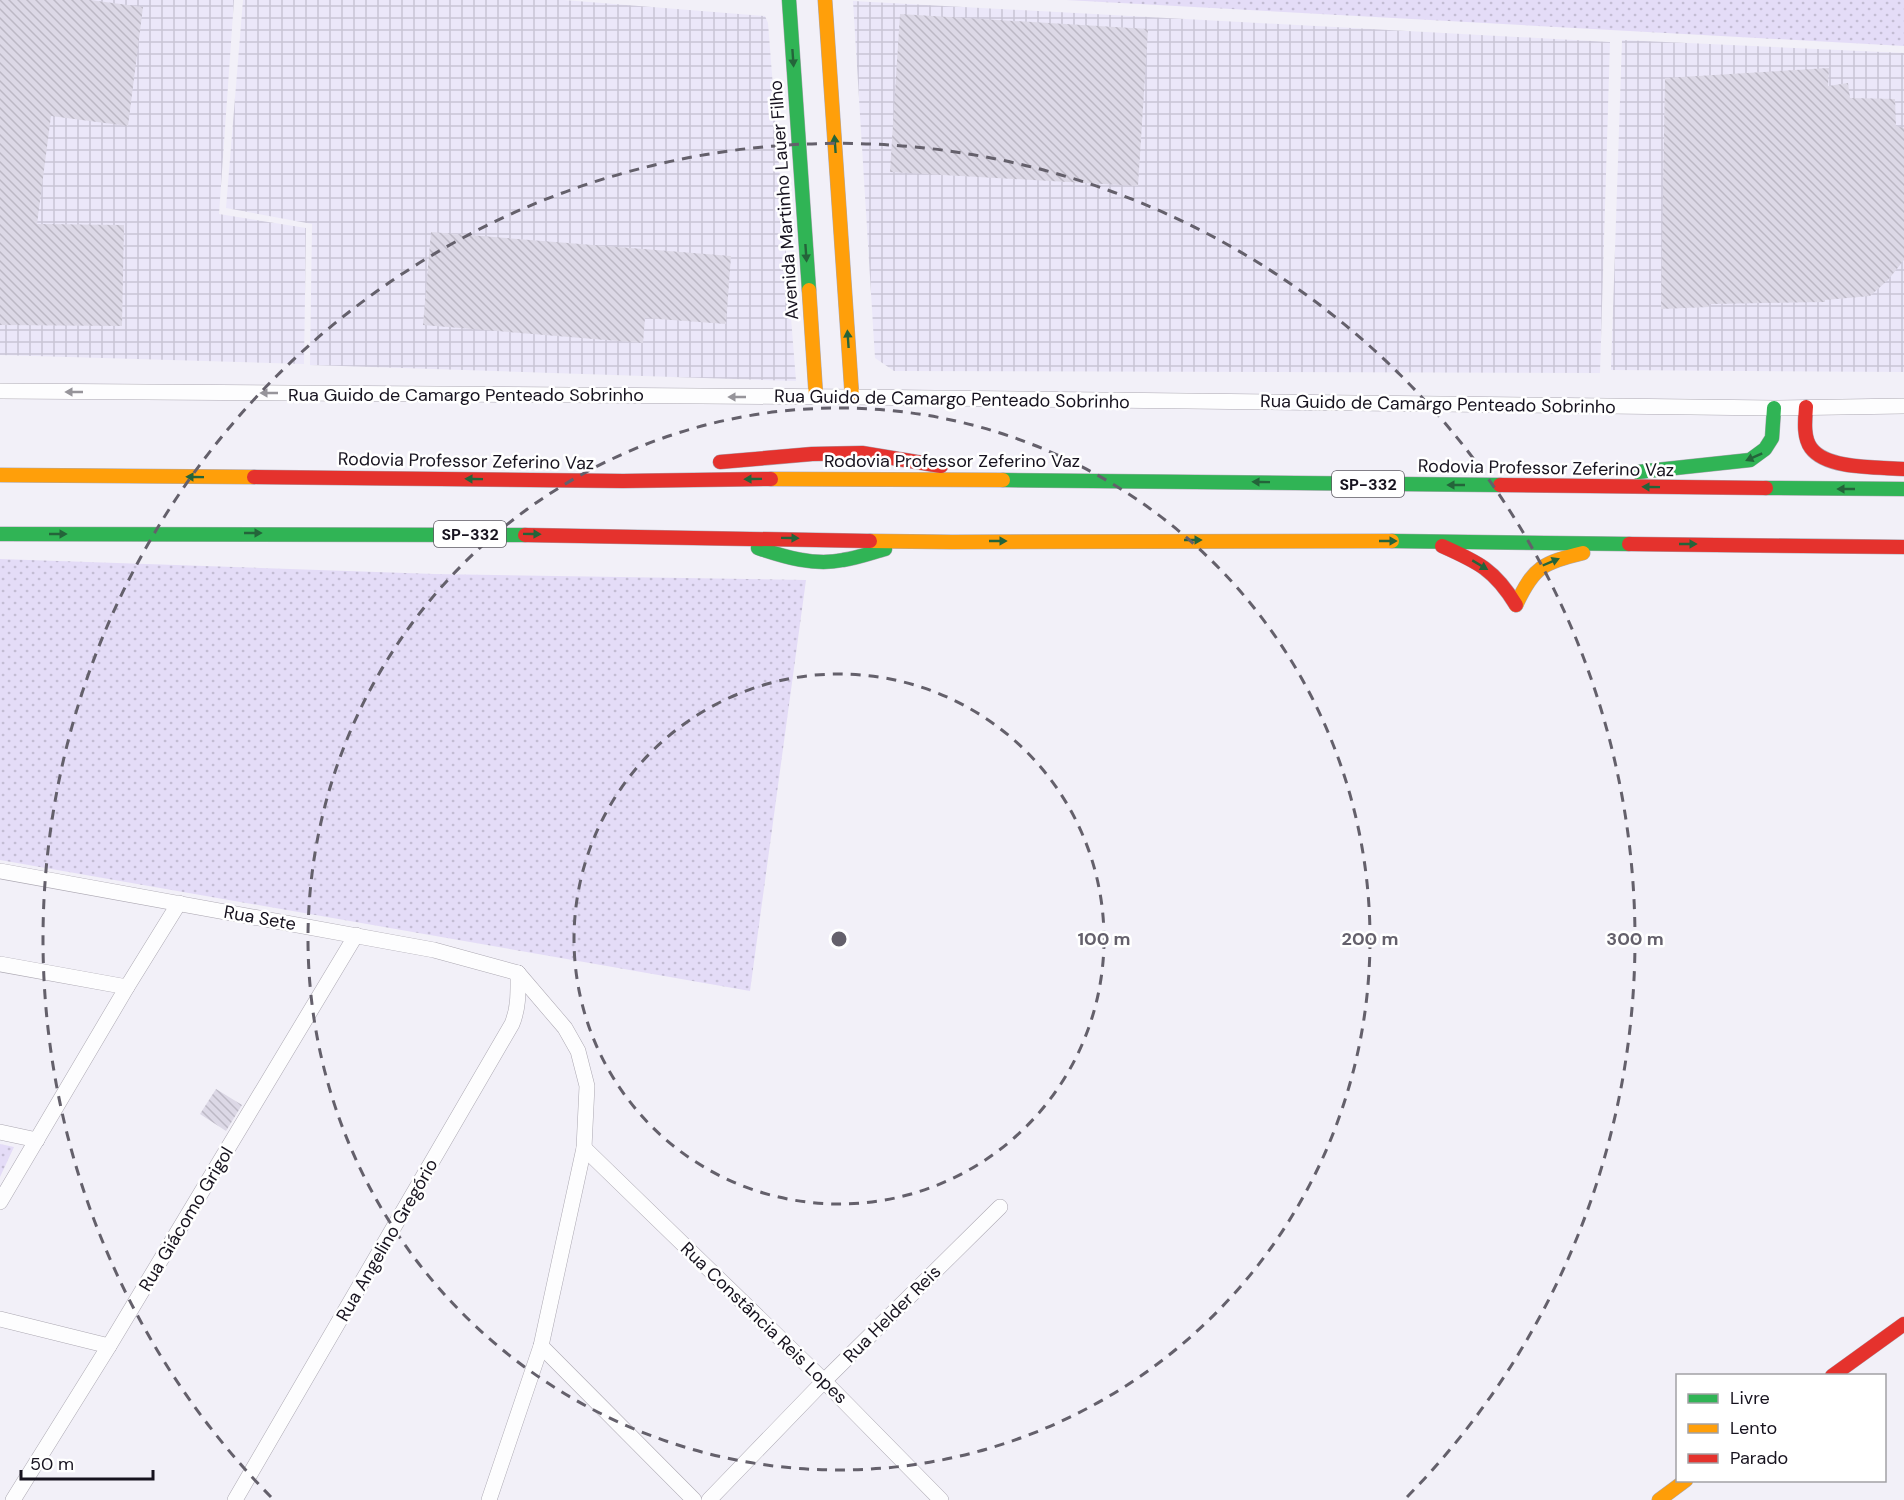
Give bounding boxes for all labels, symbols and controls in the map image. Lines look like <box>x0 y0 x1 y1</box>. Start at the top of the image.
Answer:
one-way arrow <box>788 49 797 68</box>
street label: Avenida Martinho Lauer Filho <box>764 79 804 321</box>
one-way arrow <box>830 135 839 154</box>
one-way arrow <box>801 243 811 262</box>
one-way arrow <box>843 329 853 348</box>
street label: Rua Guido de Camargo Penteado Sobrinho <box>288 383 644 407</box>
street label: Rua Guido de Camargo Penteado Sobrinho <box>774 384 1130 414</box>
one-way arrow <box>64 387 83 397</box>
one-way arrow <box>259 388 278 398</box>
street label: Rua Guido de Camargo Penteado Sobrinho <box>1260 389 1616 419</box>
one-way arrow <box>727 392 746 402</box>
street label: Rodovia Professor Zeferino Vaz <box>338 447 594 475</box>
street label: Rodovia Professor Zeferino Vaz <box>824 449 1080 473</box>
one-way arrow <box>1745 452 1762 461</box>
street label: Rodovia Professor Zeferino Vaz <box>1418 454 1674 482</box>
road number: SP-332 <box>1332 471 1404 497</box>
one-way arrow <box>186 472 205 482</box>
one-way arrow <box>465 474 484 484</box>
one-way arrow <box>744 474 763 484</box>
one-way arrow <box>1251 478 1270 487</box>
one-way arrow <box>1446 480 1465 490</box>
one-way arrow <box>1641 482 1660 492</box>
one-way arrow <box>1836 484 1855 494</box>
road number: SP-332 <box>434 521 506 547</box>
one-way arrow <box>244 528 263 538</box>
one-way arrow <box>49 529 68 539</box>
one-way arrow <box>523 529 542 539</box>
one-way arrow <box>781 534 800 543</box>
one-way arrow <box>1183 536 1202 545</box>
one-way arrow <box>1378 536 1397 546</box>
one-way arrow <box>988 537 1007 546</box>
one-way arrow <box>1678 539 1697 549</box>
one-way arrow <box>1543 557 1561 567</box>
one-way arrow <box>1472 559 1488 570</box>
street label: Rua Sete <box>222 900 298 936</box>
text: 100 m <box>1077 927 1131 951</box>
text: 200 m <box>1342 927 1398 951</box>
text: 300 m <box>1606 927 1664 951</box>
centre of rings <box>829 929 849 949</box>
street label: Rua Giácomo Grigol <box>133 1142 239 1296</box>
street label: Rua Angelino Gregório <box>331 1154 443 1326</box>
street label: Rua Constância Reis Lopes <box>675 1237 853 1409</box>
street label: Rua Helder Reis <box>838 1260 946 1368</box>
legend <box>1676 1374 1886 1482</box>
text: Livre <box>1730 1386 1770 1410</box>
text: Lento <box>1730 1416 1777 1440</box>
scale bar <box>21 1443 153 1481</box>
text: Parado <box>1730 1446 1788 1470</box>
text: 50 m <box>30 1452 74 1476</box>

